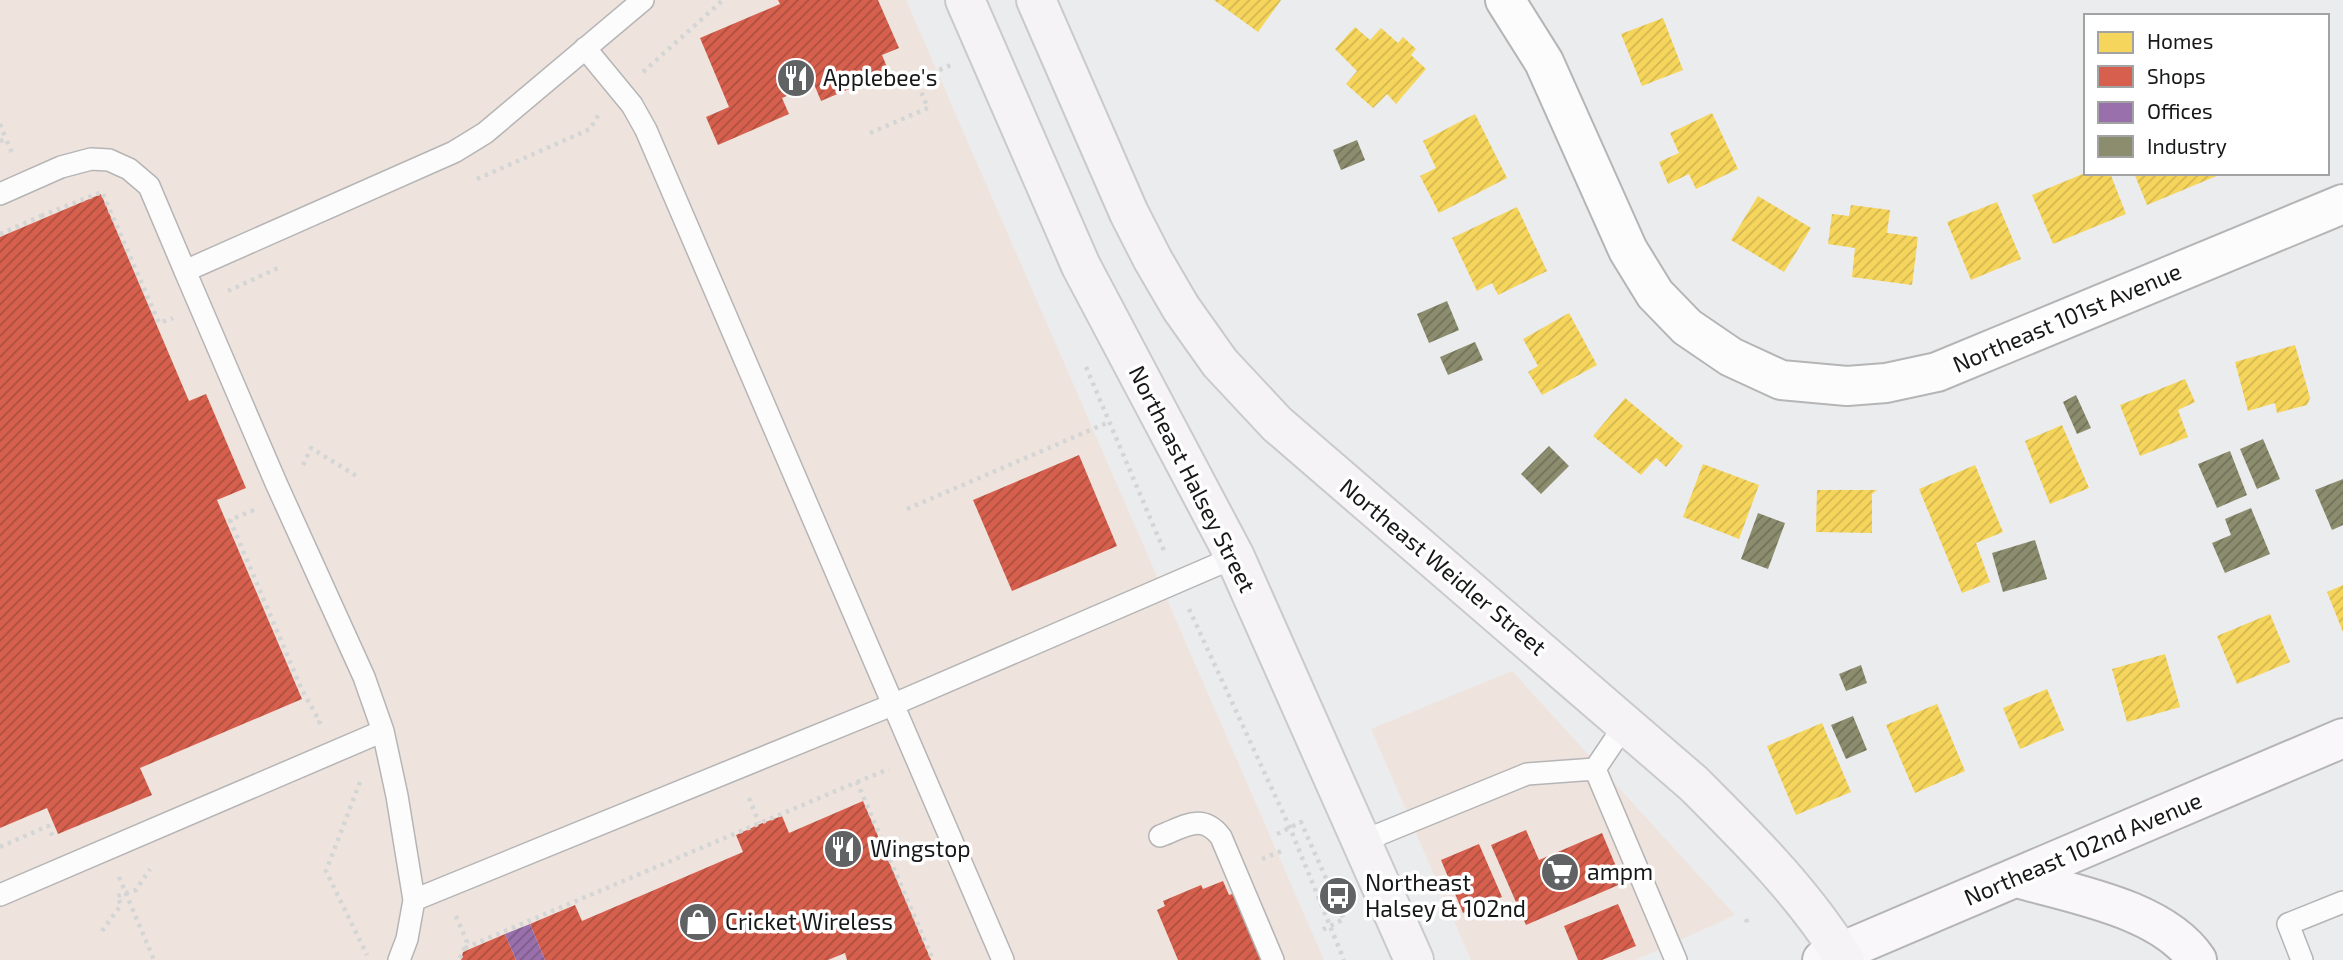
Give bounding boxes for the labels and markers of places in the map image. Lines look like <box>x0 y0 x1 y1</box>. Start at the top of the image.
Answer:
restaurant icon: Applebee's <box>775 57 817 99</box>
place label: Applebee's <box>823 63 937 91</box>
restaurant icon: Wingstop <box>822 828 864 870</box>
place label: Wingstop <box>870 834 971 862</box>
supermarket icon: ampm <box>1539 851 1581 893</box>
place label: ampm <box>1587 857 1653 885</box>
place label: Northeast Halsey & 102nd <box>1365 868 1526 922</box>
bus stop icon: Northeast Halsey & 102nd <box>1317 875 1359 917</box>
shop icon: Cricket Wireless <box>677 901 719 943</box>
place label: Cricket Wireless <box>725 907 893 935</box>

